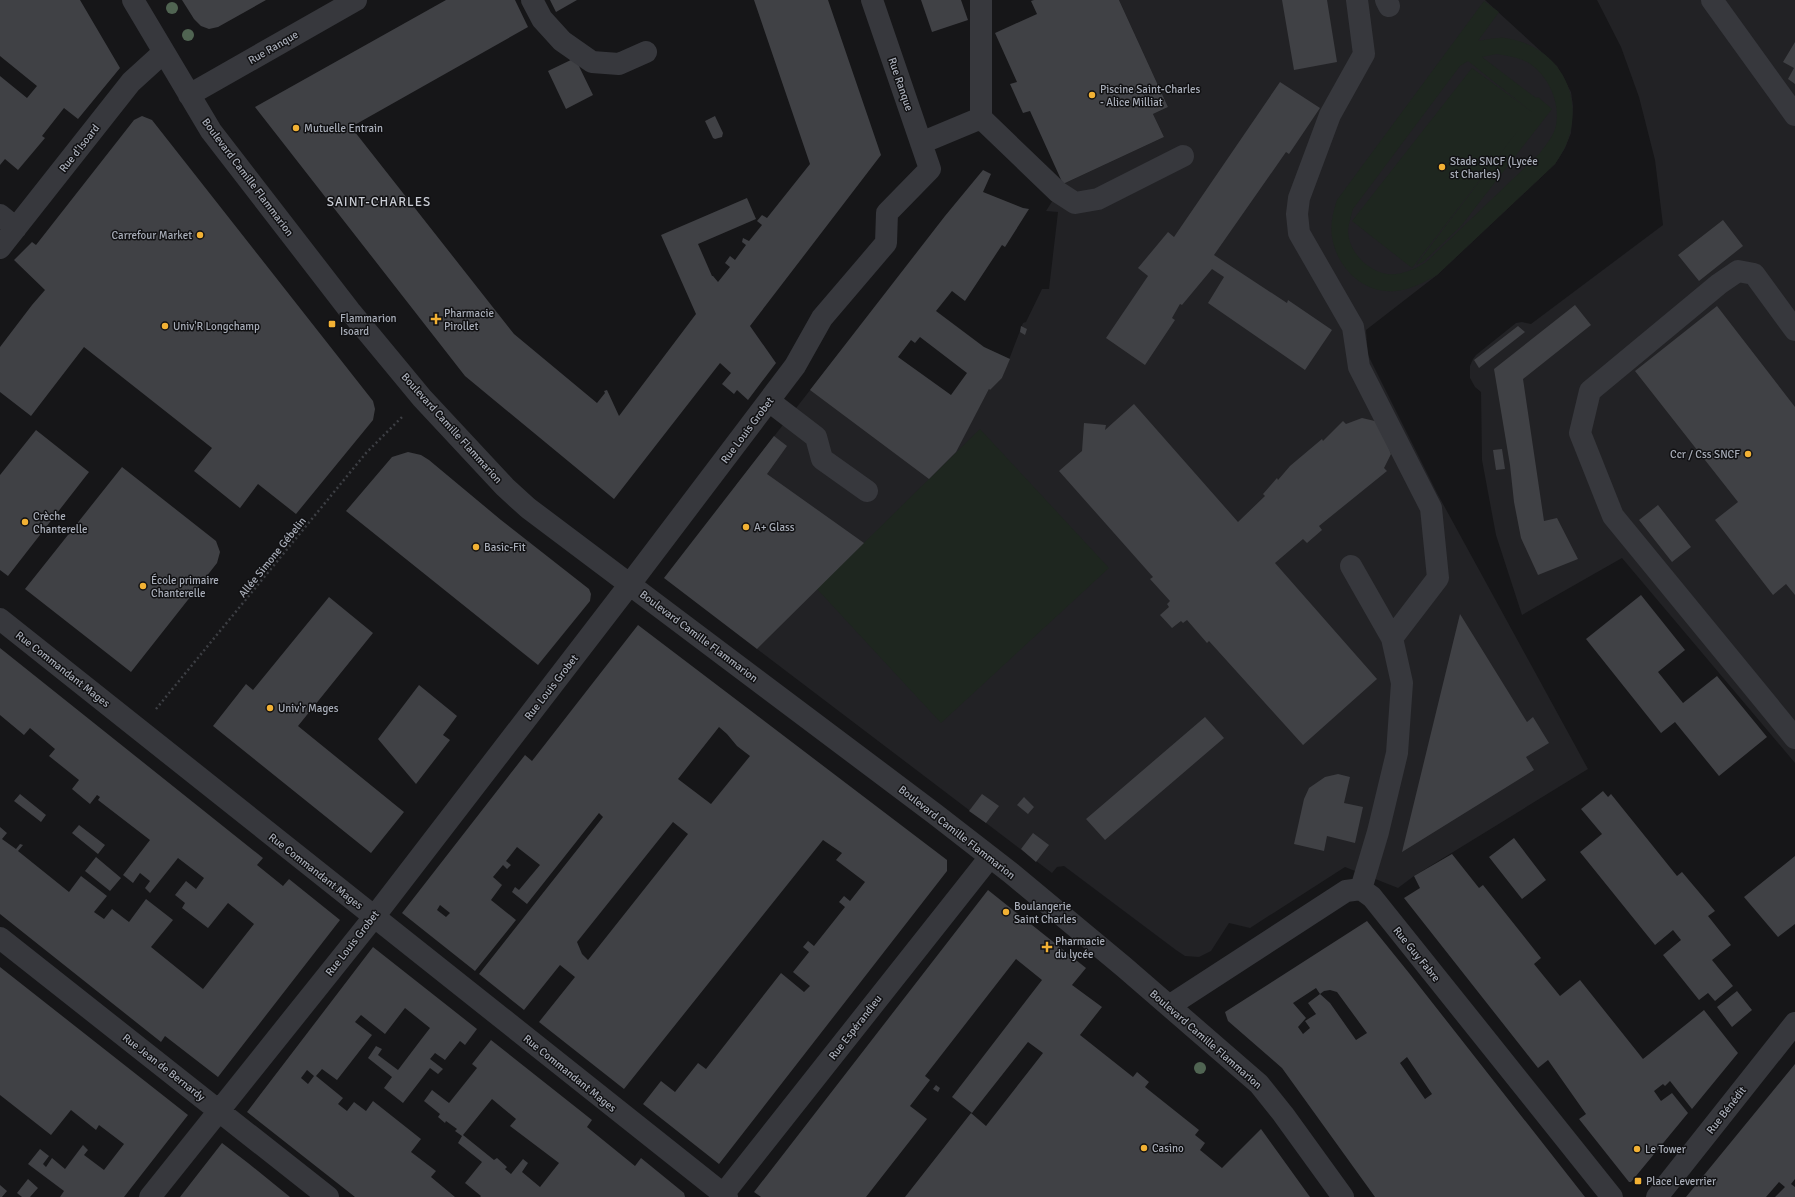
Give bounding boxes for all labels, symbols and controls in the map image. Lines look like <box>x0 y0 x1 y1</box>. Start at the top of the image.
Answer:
street label: Rue Ranque <box>246 28 301 67</box>
street label: Rue Ranque <box>885 56 916 113</box>
place label: Piscine Saint-Charles - Alice Milliat <box>1100 83 1201 109</box>
marker: Piscine Saint-Charles - Alice Milliat <box>1087 90 1097 100</box>
street label: Boulevard Camille Flammarion <box>199 116 296 239</box>
street label: Rue d'Isoard <box>57 122 102 175</box>
place label: Mutuelle Entrain <box>304 122 383 135</box>
marker: Mutuelle Entrain <box>291 123 301 133</box>
place label: Stade SNCF (Lycée st Charles) <box>1450 155 1538 181</box>
marker: Stade SNCF (Lycée st Charles) <box>1437 162 1447 172</box>
district label: SAINT-CHARLES <box>327 194 431 210</box>
place label: Carrefour Market <box>112 229 192 242</box>
marker: Carrefour Market <box>195 230 205 240</box>
place label: Pharmacie Pirollet <box>444 307 494 333</box>
place label: Flammarion Isoard <box>340 312 397 338</box>
marker: Pharmacie Pirollet <box>431 314 441 324</box>
marker: Flammarion Isoard <box>327 319 337 329</box>
place label: Univ'R Longchamp <box>173 320 260 333</box>
marker: Univ'R Longchamp <box>160 321 170 331</box>
street label: Boulevard Camille Flammarion <box>399 370 505 486</box>
street label: Rue Louis Grobet <box>718 395 777 466</box>
place label: Ccr / Css SNCF <box>1670 448 1740 461</box>
marker: Ccr / Css SNCF <box>1743 449 1753 459</box>
place label: Crèche Chanterelle <box>33 510 88 536</box>
street label: Allée Simone Gébelin <box>236 514 309 600</box>
marker: Crèche Chanterelle <box>20 517 30 527</box>
place label: A+ Glass <box>754 521 795 534</box>
marker: A+ Glass <box>741 522 751 532</box>
place label: Basic-Fit <box>484 541 526 554</box>
marker: Basic-Fit <box>471 542 481 552</box>
place label: École primaire Chanterelle <box>151 573 219 600</box>
marker: École primaire Chanterelle <box>138 581 148 591</box>
street label: Boulevard Camille Flammarion <box>637 588 760 685</box>
street label: Rue Commandant Mages <box>13 629 112 710</box>
street label: Rue Louis Grobet <box>522 652 581 723</box>
place label: Univ'r Mages <box>278 702 339 715</box>
marker: Univ'r Mages <box>265 703 275 713</box>
street label: Boulevard Camille Flammarion <box>896 783 1018 882</box>
street label: Rue Commandant Mages <box>266 831 365 912</box>
place label: Boulangerie Saint Charles <box>1014 900 1077 926</box>
marker: Boulangerie Saint Charles <box>1001 907 1011 917</box>
street label: Rue Louis Grobet <box>323 908 382 979</box>
street label: Rue Guy Fabre <box>1390 924 1443 984</box>
place label: Pharmacie du lycée <box>1055 935 1105 961</box>
marker: Pharmacie du lycée <box>1042 942 1052 952</box>
street label: Boulevard Camille Flammarion <box>1147 987 1264 1092</box>
street label: Rue Espérandieu <box>826 992 885 1062</box>
street label: Rue Jean de Bernardy <box>120 1031 208 1104</box>
street label: Rue Commandant Mages <box>521 1032 619 1115</box>
street label: Rue Bénédit <box>1704 1084 1749 1137</box>
place label: Casino <box>1152 1142 1184 1155</box>
marker: Casino <box>1139 1143 1149 1153</box>
place label: Le Tower <box>1645 1143 1686 1156</box>
marker: Le Tower <box>1632 1144 1642 1154</box>
place label: Place Leverrier <box>1646 1175 1716 1188</box>
marker: Place Leverrier <box>1633 1176 1643 1186</box>

